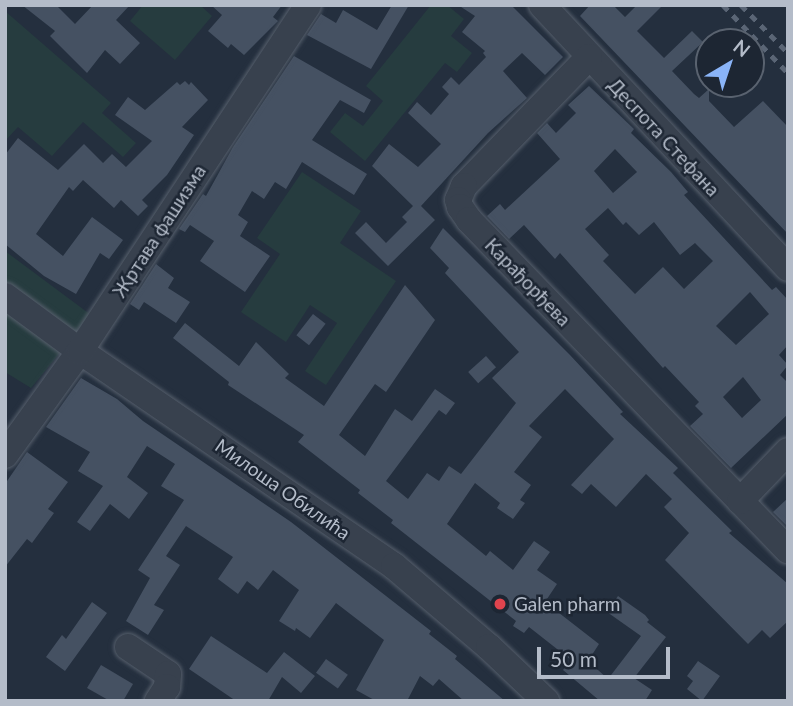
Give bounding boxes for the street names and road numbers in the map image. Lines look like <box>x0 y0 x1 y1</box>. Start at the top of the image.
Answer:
street label: Деспота Стефана <box>604 73 724 201</box>
street label: Жртава фашизма <box>108 160 210 302</box>
street label: Карађорђева <box>480 233 576 331</box>
street label: Милоша Обилића <box>211 434 355 544</box>

